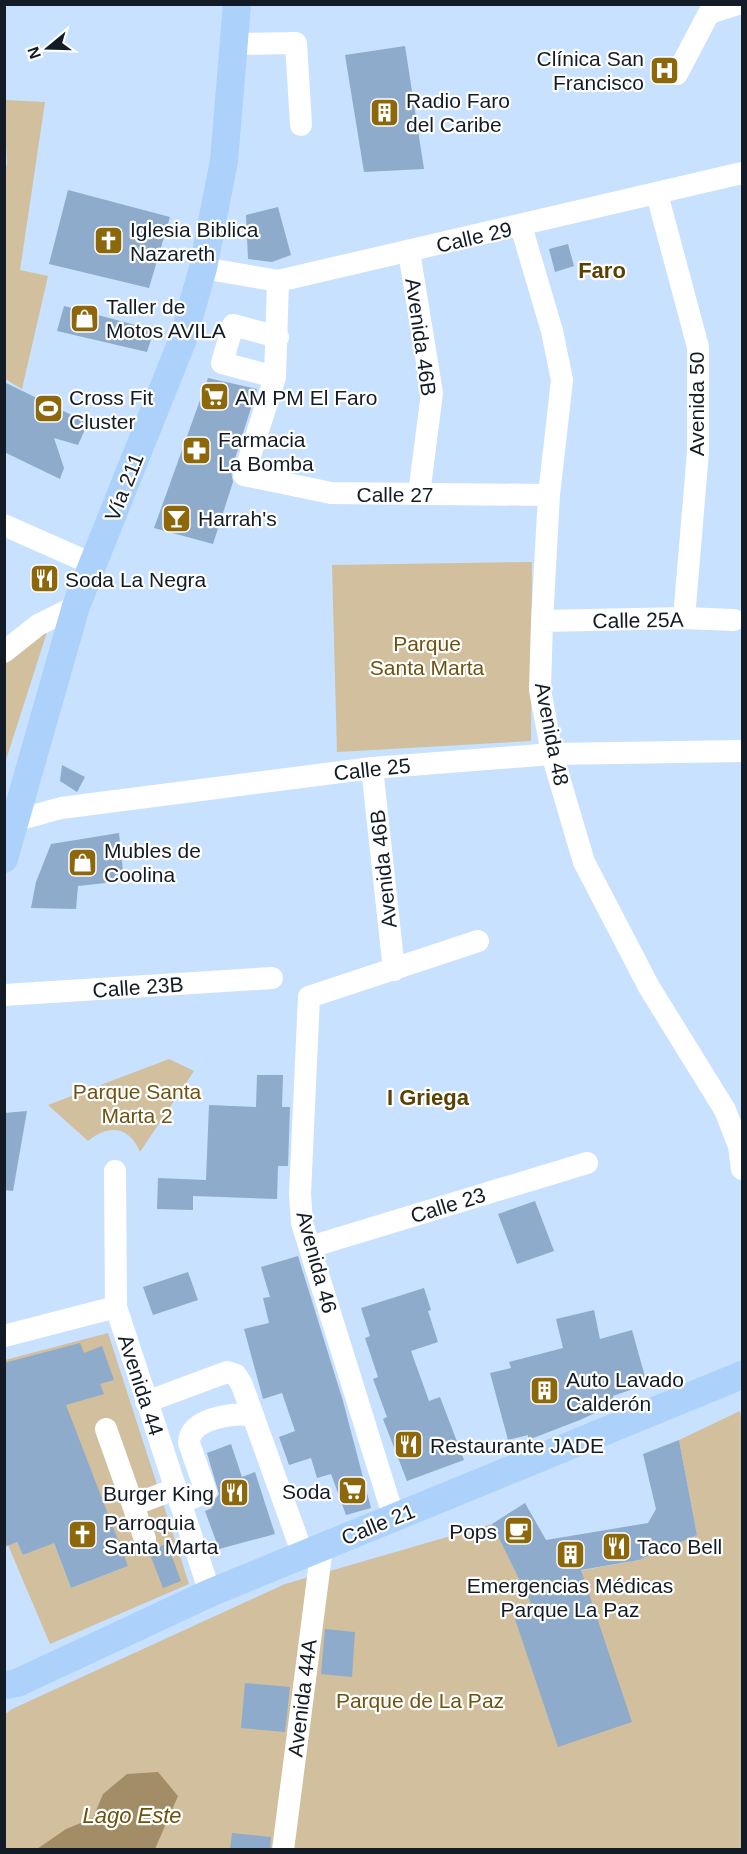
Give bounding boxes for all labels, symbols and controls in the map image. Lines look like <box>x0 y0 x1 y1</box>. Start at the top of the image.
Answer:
north arrow <box>18 18 78 78</box>
text: N <box>24 44 44 61</box>
place label: Clínica San Francisco <box>537 47 644 94</box>
hospital icon: Clínica San Francisco <box>649 54 681 86</box>
place label: Radio Faro del Caribe <box>406 89 510 136</box>
building icon: Radio Faro del Caribe <box>369 96 401 128</box>
street label: Calle 29 <box>434 217 514 257</box>
place label: Iglesia Biblica Nazareth <box>130 218 259 265</box>
church icon: Iglesia Biblica Nazareth <box>93 225 125 257</box>
district label: Faro <box>578 258 626 283</box>
street label: Avenida 46B <box>401 277 441 397</box>
place label: Taller de Motos AVILA <box>106 295 226 342</box>
shop icon: Taller de Motos AVILA <box>69 302 101 334</box>
street label: Avenida 50 <box>685 352 708 456</box>
supermarket icon: AM PM El Faro <box>198 381 230 413</box>
place label: Cross Fit Cluster <box>69 386 153 433</box>
place label: AM PM El Faro <box>235 386 377 409</box>
sports icon: Cross Fit Cluster <box>32 393 64 425</box>
place label: Farmacia La Bomba <box>218 428 314 475</box>
pharmacy icon: Farmacia La Bomba <box>181 435 213 467</box>
street label: Vía 211 <box>100 450 148 524</box>
street label: Calle 27 <box>356 483 434 506</box>
bar icon: Harrah's <box>161 502 193 534</box>
place label: Harrah's <box>198 507 277 530</box>
restaurant icon: Soda La Negra <box>28 563 60 595</box>
place label: Soda La Negra <box>65 568 207 591</box>
street label: Calle 25A <box>592 608 684 632</box>
park label: Parque Santa Marta <box>370 632 485 679</box>
street label: Avenida 48 <box>531 680 573 788</box>
street label: Calle 25 <box>332 754 412 784</box>
street label: Avenida 46B <box>365 809 401 929</box>
place label: Mubles de Coolina <box>104 839 201 886</box>
shop icon: Mubles de Coolina <box>67 846 99 878</box>
street label: Calle 23B <box>92 972 184 1002</box>
park label: Parque Santa Marta 2 <box>73 1080 202 1127</box>
district label: I Griega <box>387 1085 470 1110</box>
street label: Calle 23 <box>408 1183 488 1227</box>
street label: Avenida 46 <box>292 1208 342 1316</box>
street label: Avenida 44 <box>114 1332 168 1439</box>
place label: Auto Lavado Calderón <box>566 1368 684 1415</box>
building icon: Auto Lavado Calderón <box>529 1375 561 1407</box>
restaurant icon: Restaurante JADE <box>393 1429 425 1461</box>
place label: Restaurante JADE <box>430 1434 604 1457</box>
supermarket icon: Soda <box>336 1475 368 1507</box>
restaurant icon: Burger King <box>219 1477 251 1509</box>
place label: Soda <box>282 1480 331 1503</box>
place label: Burger King <box>103 1482 214 1505</box>
street label: Calle 21 <box>338 1499 418 1549</box>
place label: Parroquia Santa Marta <box>104 1511 219 1558</box>
cafe icon: Pops <box>502 1515 534 1547</box>
church icon: Parroquia Santa Marta <box>67 1518 99 1550</box>
place label: Pops <box>449 1520 497 1543</box>
restaurant icon: Taco Bell <box>600 1530 632 1562</box>
place label: Taco Bell <box>637 1535 722 1558</box>
building icon: Emergencias Médicas Parque La Paz <box>554 1538 586 1570</box>
place label: Emergencias Médicas Parque La Paz <box>467 1574 673 1621</box>
street label: Avenida 44A <box>283 1638 321 1758</box>
park label: Parque de La Paz <box>336 1689 504 1712</box>
water label: Lago Este <box>82 1803 182 1828</box>

